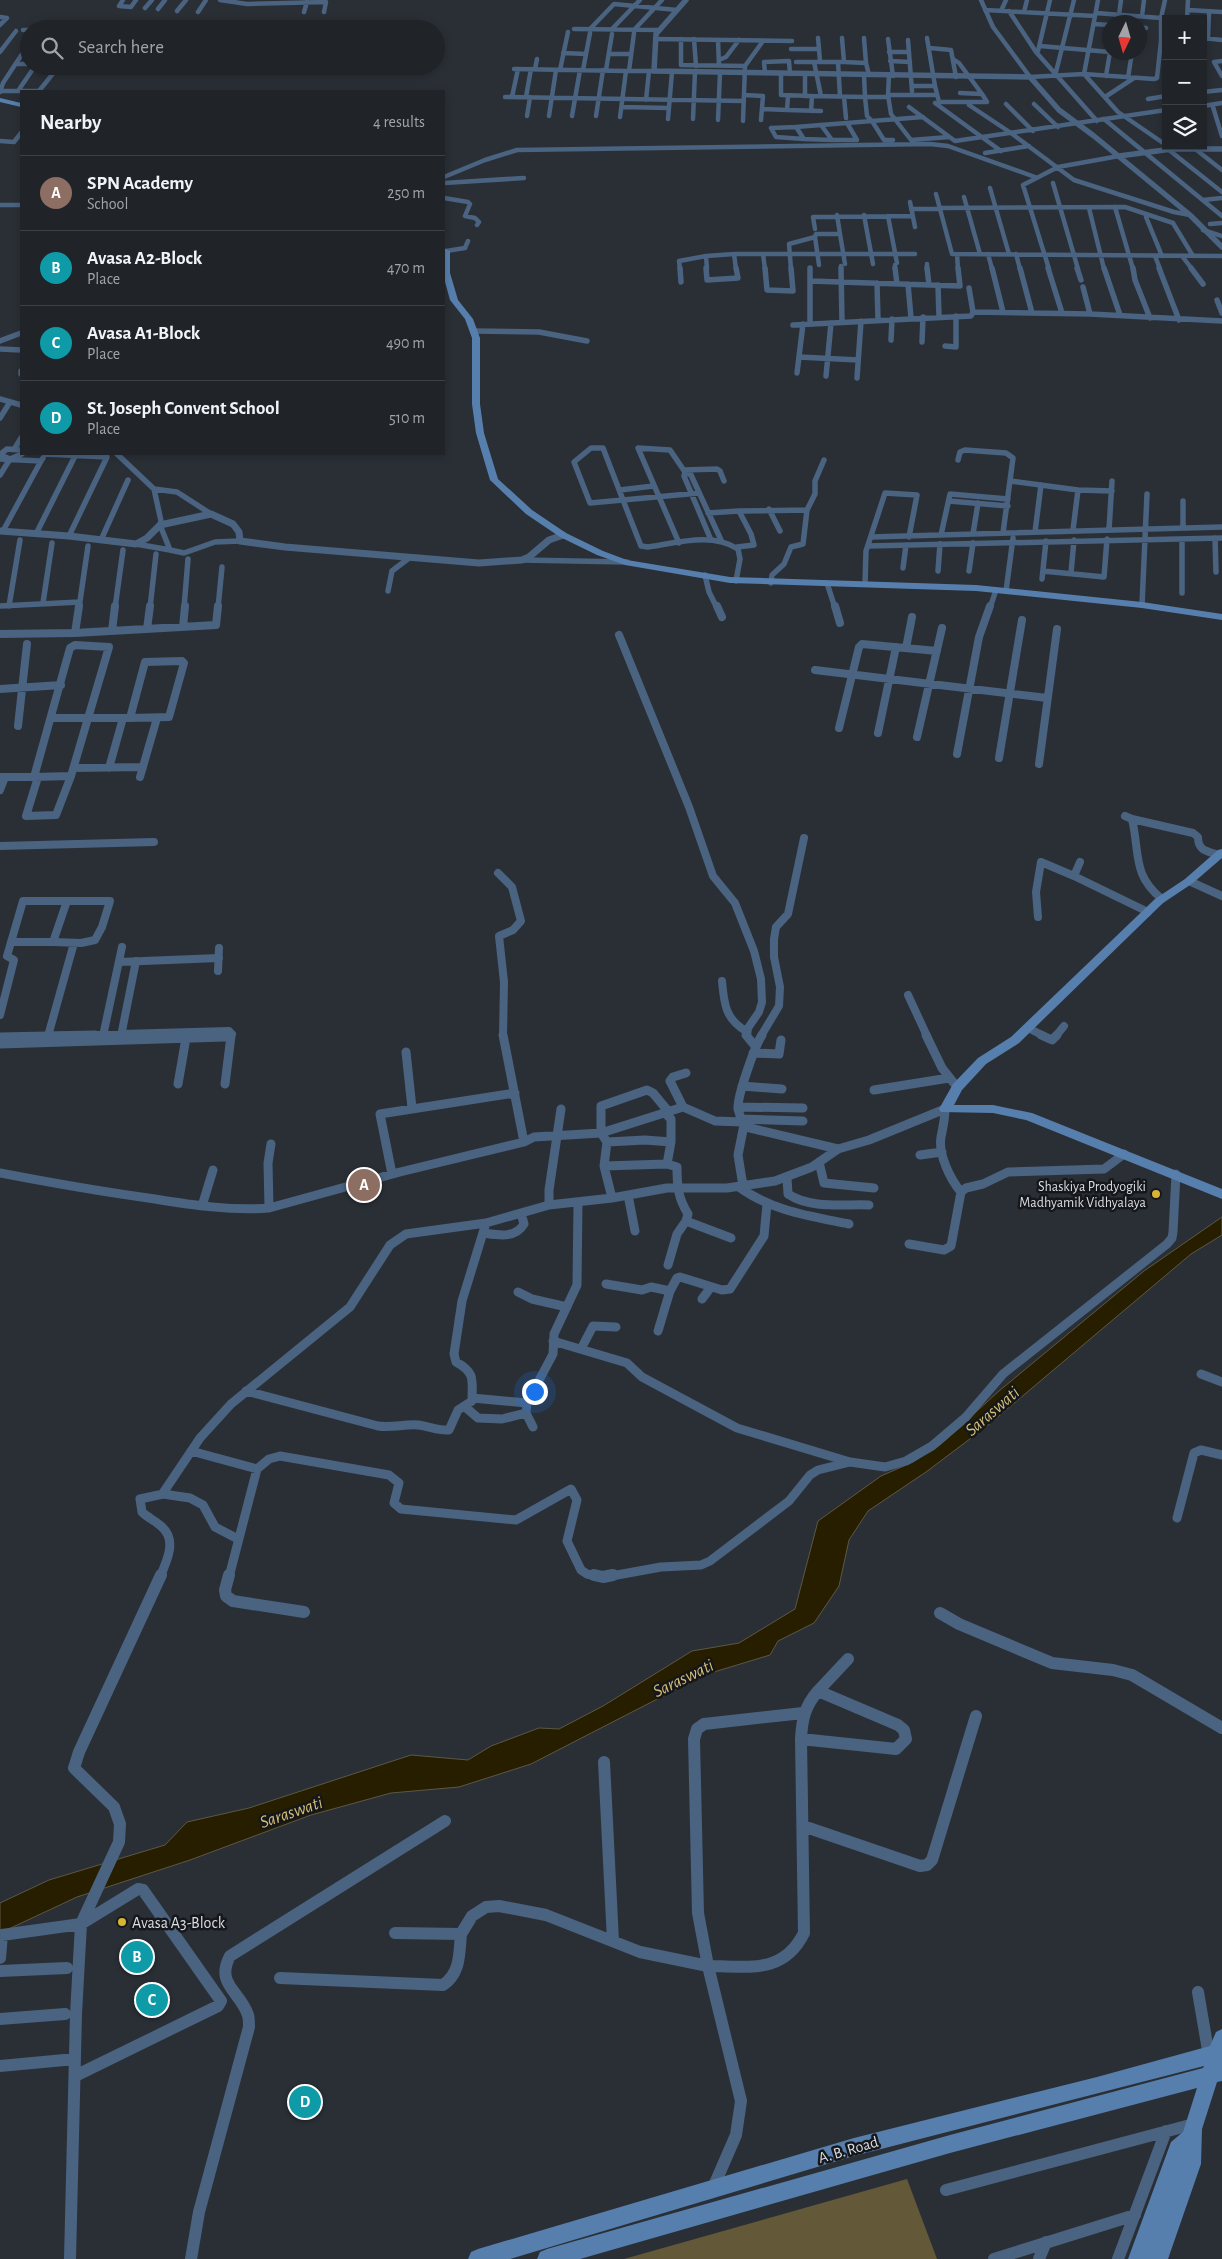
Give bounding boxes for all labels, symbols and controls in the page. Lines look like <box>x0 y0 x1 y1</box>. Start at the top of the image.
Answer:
north arrow <box>1102 15 1147 60</box>
map controls <box>1162 15 1207 150</box>
button: + <box>1162 15 1207 60</box>
search box <box>20 20 445 75</box>
icon: search <box>38 34 66 62</box>
text: Search here <box>78 38 164 57</box>
button: − <box>1162 60 1207 105</box>
button: layers <box>1162 105 1207 150</box>
text: Nearby <box>40 112 101 133</box>
text: 4 results <box>373 114 425 130</box>
text: SPN Academy <box>87 174 193 193</box>
text: A <box>51 185 61 201</box>
text: 250 m <box>387 185 425 201</box>
text: School <box>87 196 128 212</box>
text: Avasa A2-Block <box>87 249 202 268</box>
text: B <box>51 260 61 276</box>
text: 470 m <box>387 260 425 276</box>
text: Place <box>87 271 120 287</box>
text: Avasa A1-Block <box>87 324 200 343</box>
text: C <box>52 335 60 351</box>
text: 490 m <box>386 335 425 351</box>
text: Place <box>87 346 120 362</box>
text: St. Joseph Convent School <box>87 399 280 418</box>
text: D <box>51 410 61 426</box>
text: 510 m <box>389 410 425 426</box>
text: Place <box>87 421 120 437</box>
pin: A <box>348 1166 380 1204</box>
place label: Shaskiya Prodyogiki Madhyamik Vidhyalaya <box>1019 1180 1147 1210</box>
marker: Shaskiya Prodyogiki Madhyamik Vidhyalaya <box>1150 1188 1162 1200</box>
your location <box>522 1379 548 1405</box>
water label: Saraswati <box>962 1384 1023 1440</box>
water label: Saraswati <box>650 1657 717 1701</box>
water label: Saraswati <box>258 1794 325 1832</box>
place label: Avasa A3-Block <box>132 1915 226 1931</box>
marker: Avasa A3-Block <box>116 1916 128 1928</box>
pin: B <box>121 1938 153 1976</box>
pin: C <box>136 1981 168 2019</box>
pin: D <box>289 2083 321 2121</box>
street label: A. B. Road <box>816 2134 880 2166</box>

